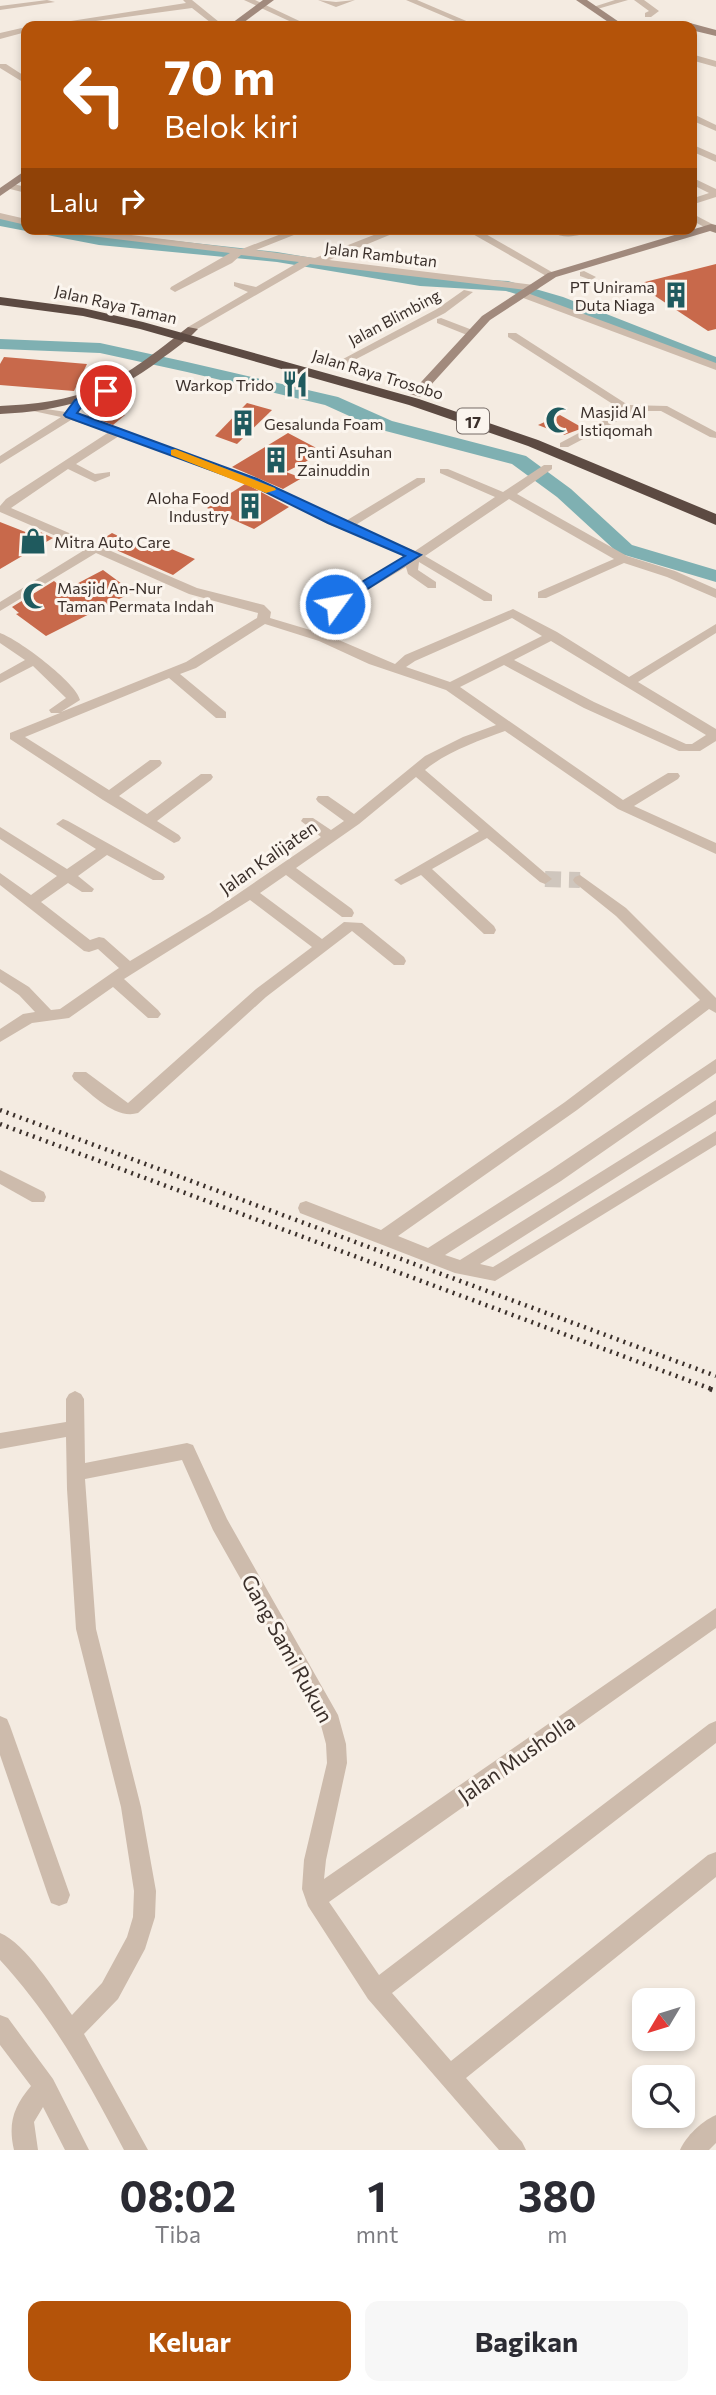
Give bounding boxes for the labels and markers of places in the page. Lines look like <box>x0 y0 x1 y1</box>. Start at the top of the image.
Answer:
place label: PT Unirama Duta Niaga <box>570 277 655 314</box>
building icon: PT Unirama Duta Niaga <box>661 280 691 310</box>
pin <box>76 361 136 421</box>
restaurant icon: Warkop Trido <box>280 369 310 399</box>
place label: Warkop Trido <box>175 375 274 394</box>
place label: Masjid Al Istiqomah <box>580 402 653 439</box>
mosque icon: Masjid Al Istiqomah <box>544 405 574 435</box>
building icon: Gesalunda Foam <box>228 408 258 438</box>
place label: Gesalunda Foam <box>264 414 383 433</box>
place label: Panti Asuhan Zainuddin <box>297 442 392 479</box>
building icon: Panti Asuhan Zainuddin <box>261 445 291 475</box>
place label: Aloha Food Industry <box>147 488 229 525</box>
building icon: Aloha Food Industry <box>235 491 265 521</box>
shop icon: Mitra Auto Care <box>18 526 48 556</box>
place label: Mitra Auto Care <box>54 532 170 551</box>
place label: Masjid An-Nur Taman Permata Indah <box>57 578 214 615</box>
mosque icon: Masjid An-Nur Taman Permata Indah <box>21 581 51 611</box>

